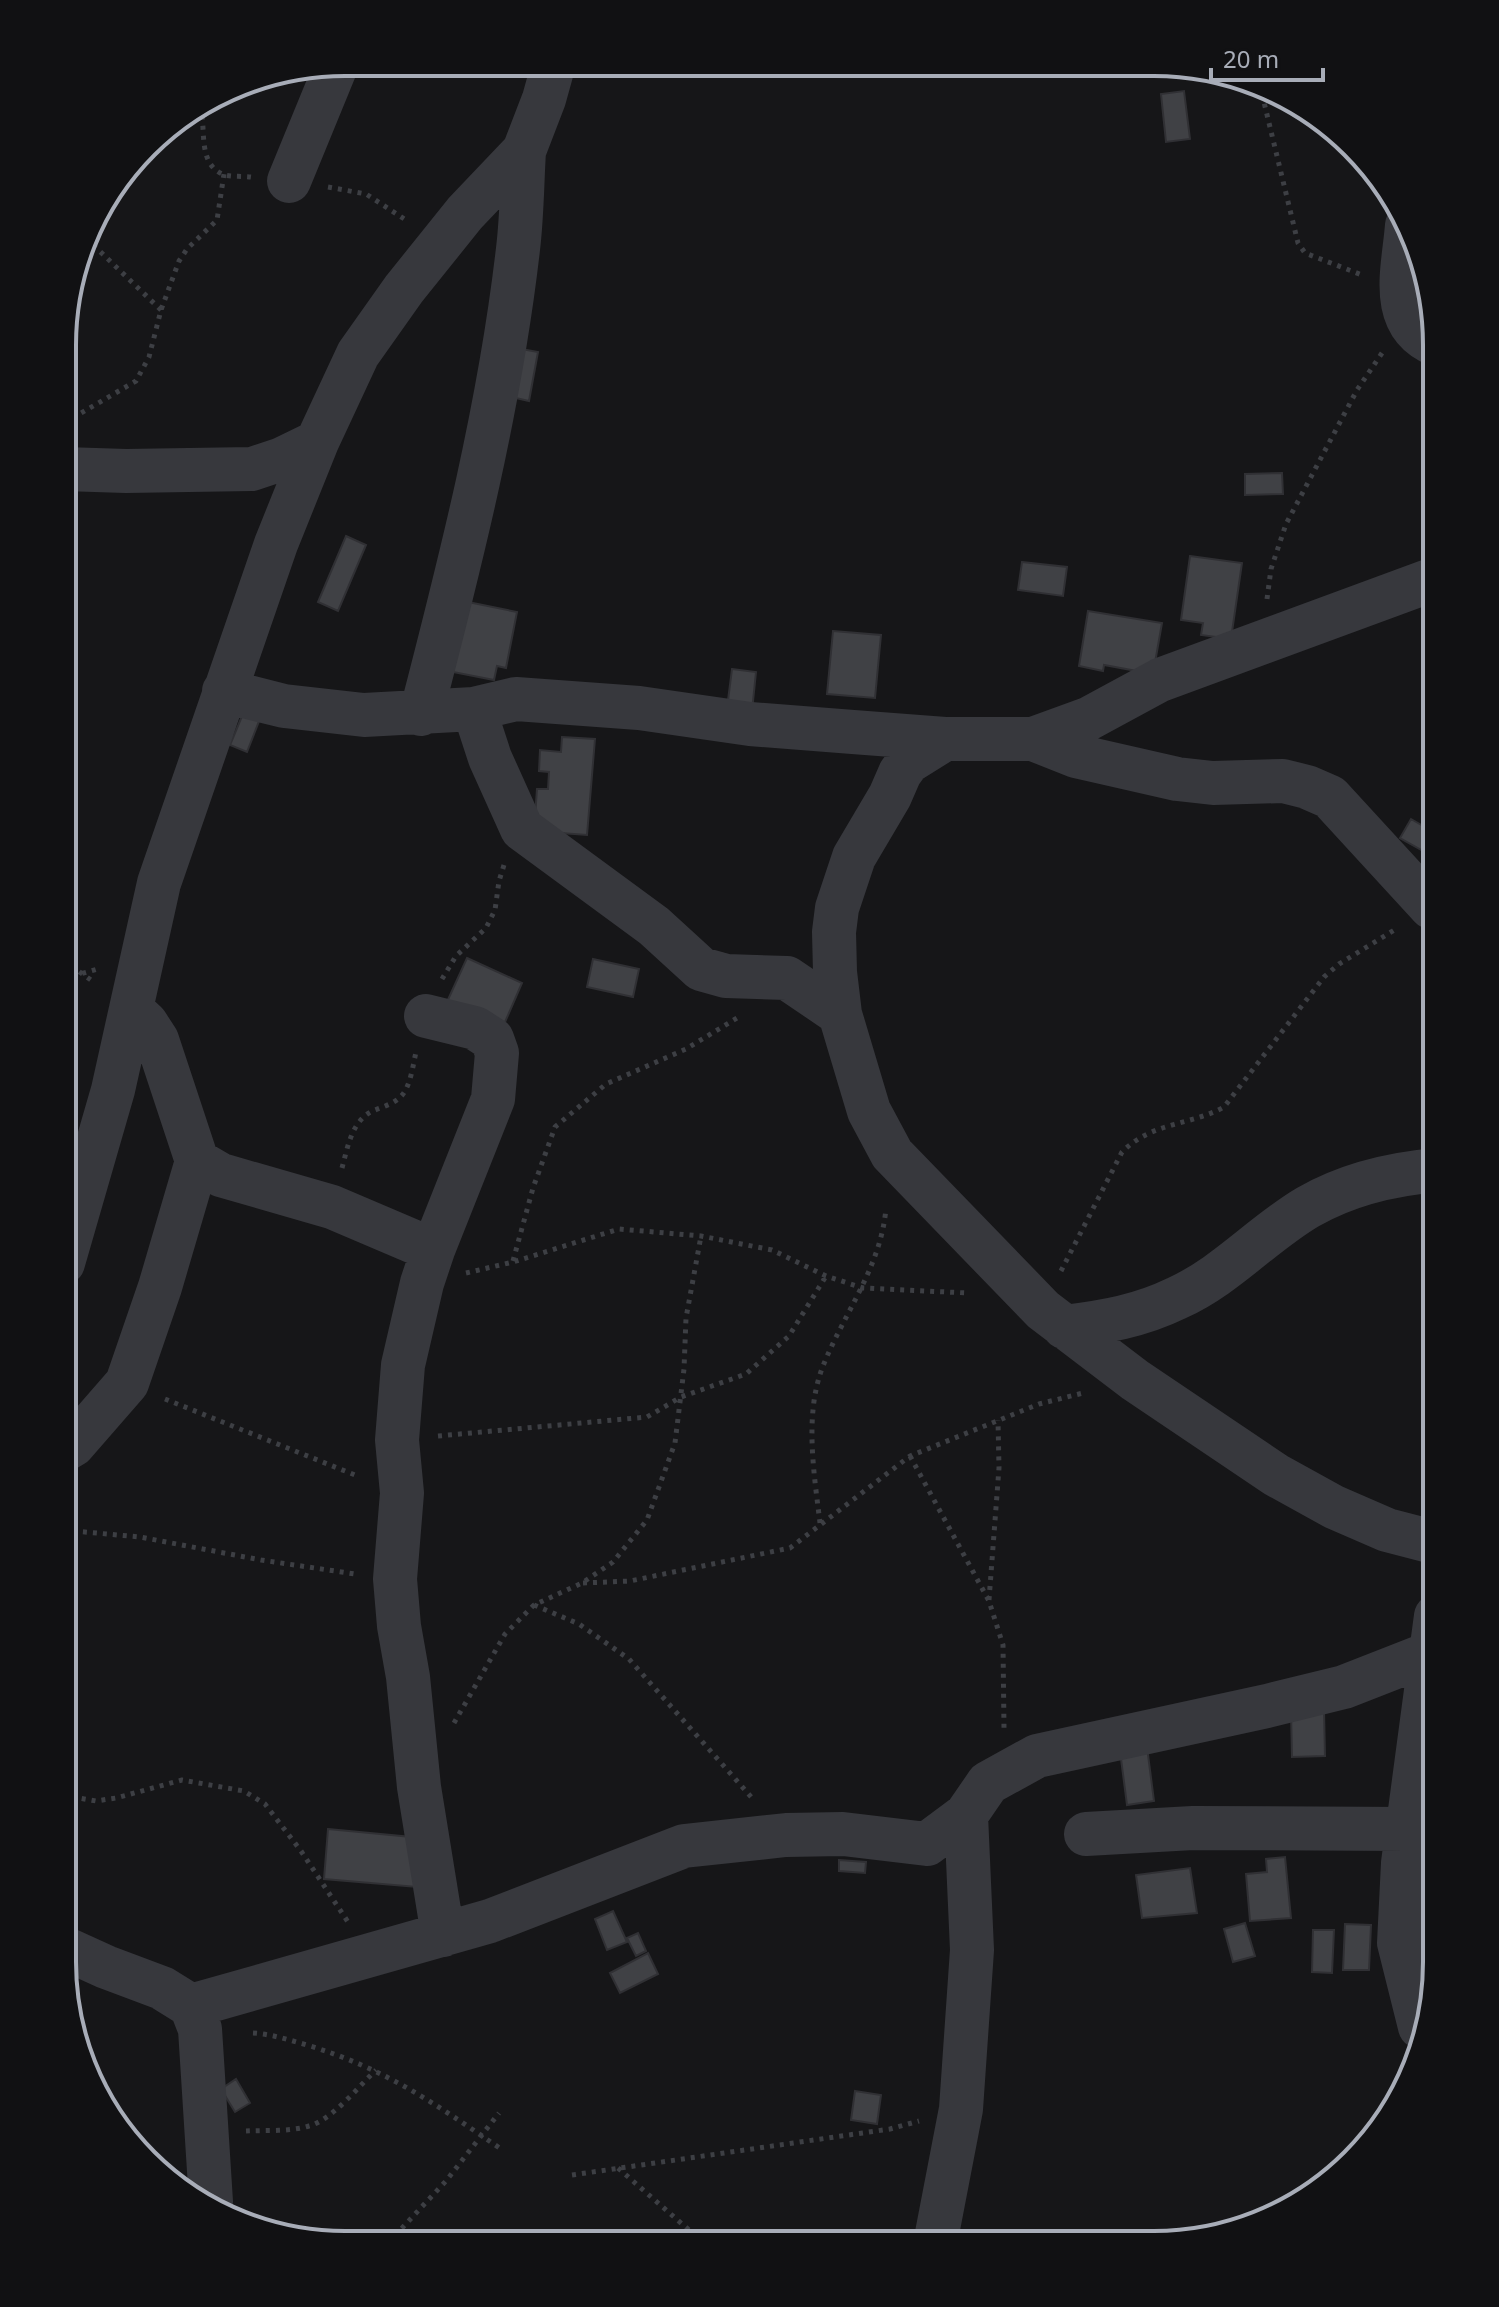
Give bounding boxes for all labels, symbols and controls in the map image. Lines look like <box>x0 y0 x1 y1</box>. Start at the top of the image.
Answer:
scale bar <box>1211 32 1323 82</box>
text: 20 m <box>1223 42 1279 75</box>

